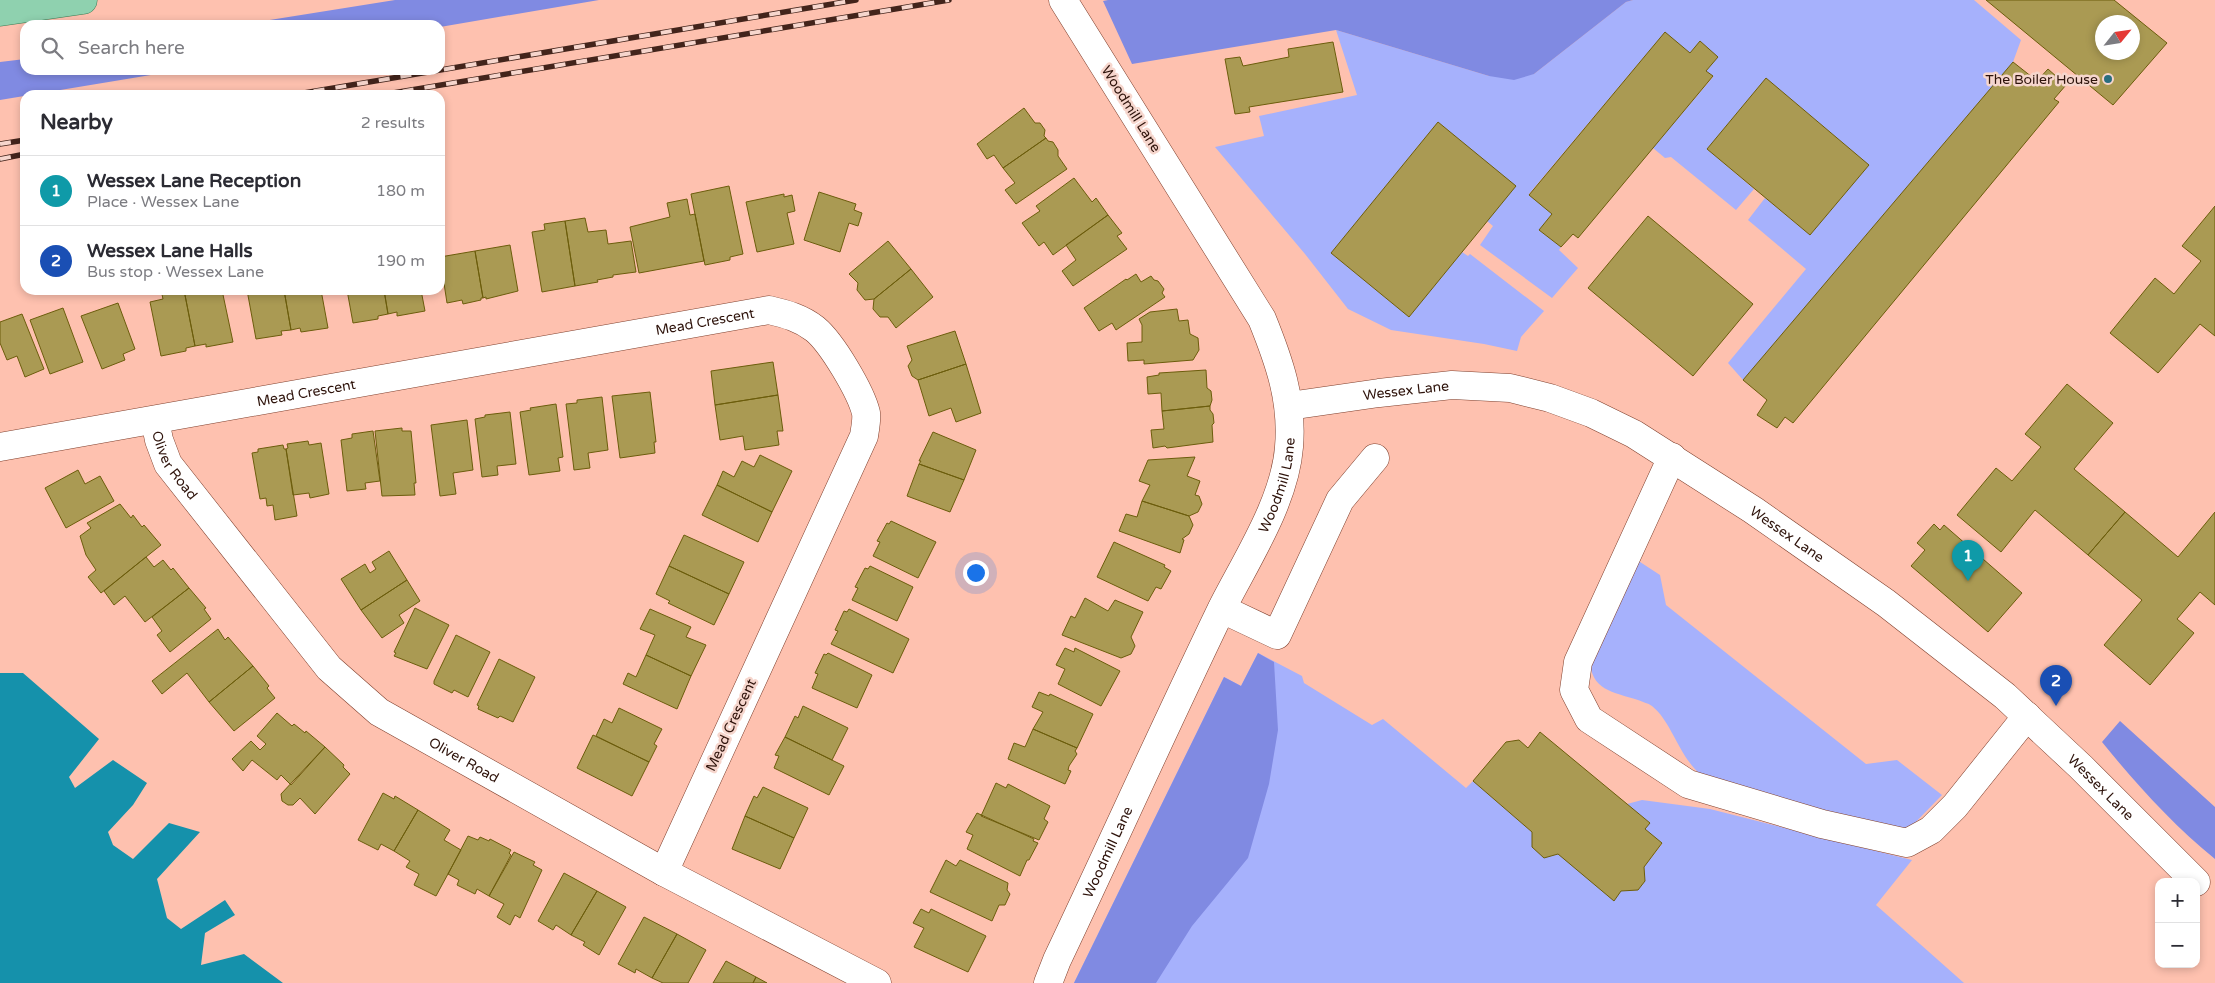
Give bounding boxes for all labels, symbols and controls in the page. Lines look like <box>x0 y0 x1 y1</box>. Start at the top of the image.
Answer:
north arrow <box>2095 15 2140 60</box>
search box <box>20 20 445 75</box>
icon: search <box>38 34 66 62</box>
text: Search here <box>78 37 185 59</box>
street label: Woodmill Lane <box>1098 63 1164 155</box>
place label: The Boiler House <box>1985 71 2098 88</box>
marker: The Boiler House <box>2102 73 2114 85</box>
text: Nearby <box>40 110 113 135</box>
text: 2 results <box>361 113 425 133</box>
text: Wessex Lane Reception <box>87 170 301 192</box>
text: 1 <box>51 181 61 201</box>
text: 180 m <box>376 181 425 201</box>
text: Place · Wessex Lane <box>87 192 239 212</box>
text: Wessex Lane Halls <box>87 240 253 262</box>
text: 2 <box>51 251 61 271</box>
text: 190 m <box>376 251 425 271</box>
text: Bus stop · Wessex Lane <box>87 262 264 282</box>
street label: Mead Crescent <box>654 304 756 339</box>
street label: Mead Crescent <box>255 375 358 410</box>
street label: Wessex Lane <box>1362 377 1450 404</box>
street label: Oliver Road <box>149 429 201 503</box>
street label: Woodmill Lane <box>1255 437 1298 535</box>
street label: Wessex Lane <box>1747 502 1827 566</box>
pin: 1 <box>1952 540 1984 581</box>
your location <box>963 560 989 586</box>
pin: 2 <box>2040 665 2072 706</box>
street label: Mead Crescent <box>702 675 760 774</box>
street label: Oliver Road <box>426 733 502 786</box>
street label: Wessex Lane <box>2064 751 2138 824</box>
street label: Woodmill Lane <box>1079 804 1136 900</box>
map controls <box>2155 878 2200 968</box>
button: + <box>2155 878 2200 923</box>
button: − <box>2155 923 2200 968</box>

